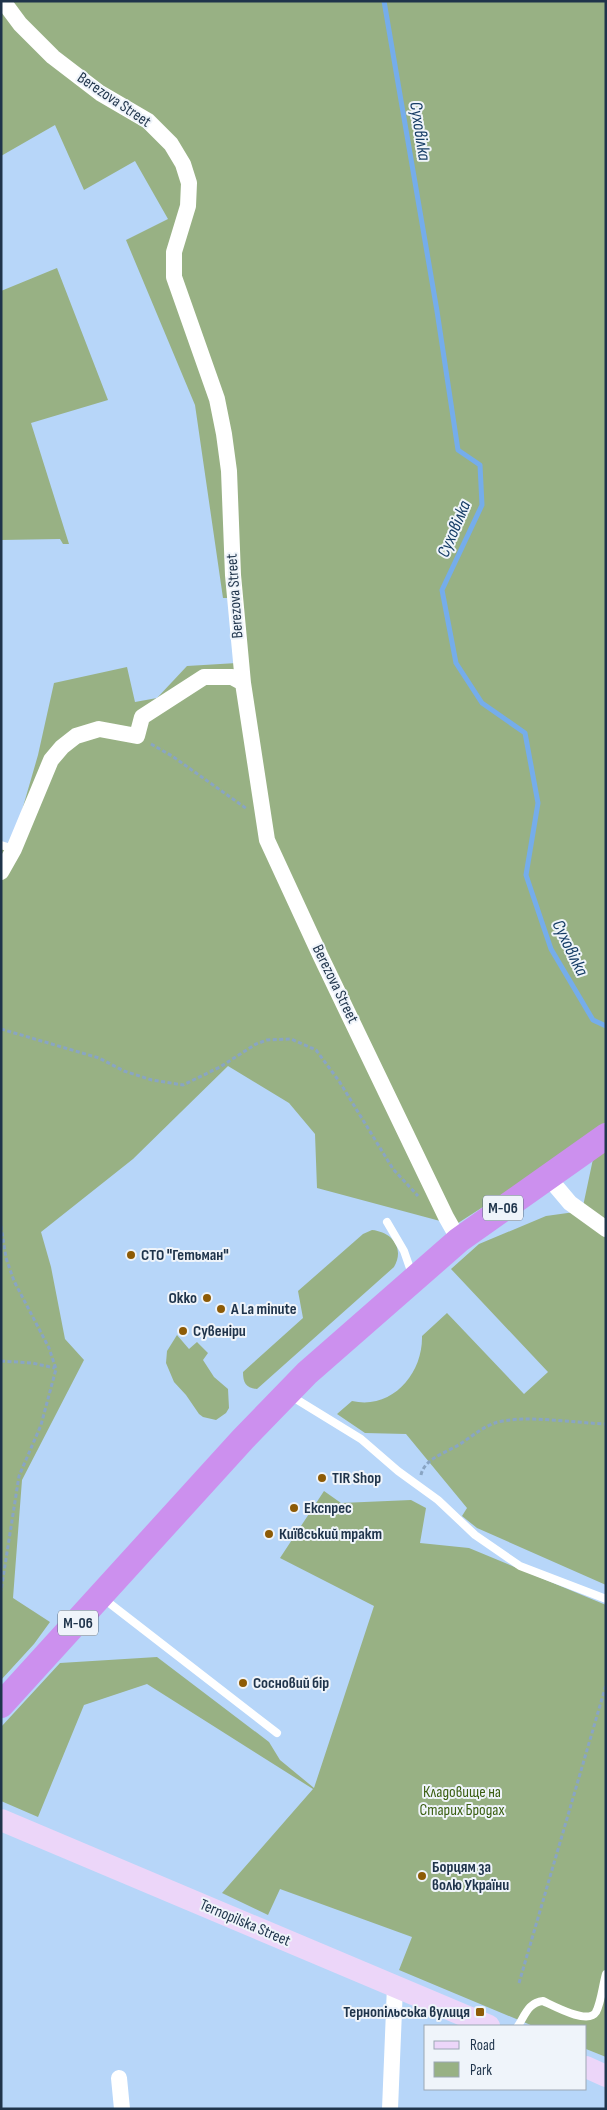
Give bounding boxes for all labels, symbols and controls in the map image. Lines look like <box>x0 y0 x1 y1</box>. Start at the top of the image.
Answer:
street label: Berezova Street <box>74 68 155 132</box>
water label: Суховілка <box>405 100 435 163</box>
water label: Суховілка <box>433 497 476 561</box>
street label: Berezova Street <box>223 553 247 639</box>
water label: Суховілка <box>547 917 593 980</box>
street label: Berezova Street <box>308 942 362 1026</box>
road number: М-06 <box>483 1196 523 1220</box>
place label: СТО "Гетьман" <box>141 1246 229 1265</box>
marker: СТО "Гетьман" <box>125 1249 137 1261</box>
place label: Okko <box>169 1289 197 1308</box>
marker: Okko <box>201 1292 213 1304</box>
place label: A La minute <box>230 1300 297 1319</box>
marker: A La minute <box>215 1303 227 1315</box>
place label: Сувеніри <box>193 1322 246 1341</box>
marker: Сувеніри <box>177 1325 189 1337</box>
place label: TIR Shop <box>332 1469 381 1488</box>
marker: TIR Shop <box>316 1472 328 1484</box>
place label: Експрес <box>304 1499 352 1518</box>
marker: Експрес <box>288 1502 300 1514</box>
place label: Київський тракт <box>279 1525 382 1544</box>
marker: Київський тракт <box>263 1528 275 1540</box>
road number: М-06 <box>58 1610 98 1636</box>
place label: Сосновий бір <box>253 1674 329 1693</box>
marker: Сосновий бір <box>237 1677 249 1689</box>
park label: Кладовище на Старих Бродах <box>419 1783 505 1820</box>
place label: Борцям за волю України <box>432 1858 509 1895</box>
marker: Борцям за волю України <box>416 1870 428 1882</box>
street label: Ternopilska Street <box>197 1895 293 1951</box>
place label: Тернопільська вулиця <box>343 2003 470 2022</box>
marker: Тернопільська вулиця <box>474 2006 486 2018</box>
legend <box>424 2025 587 2090</box>
text: Road <box>470 2036 495 2055</box>
text: Park <box>470 2061 492 2080</box>

